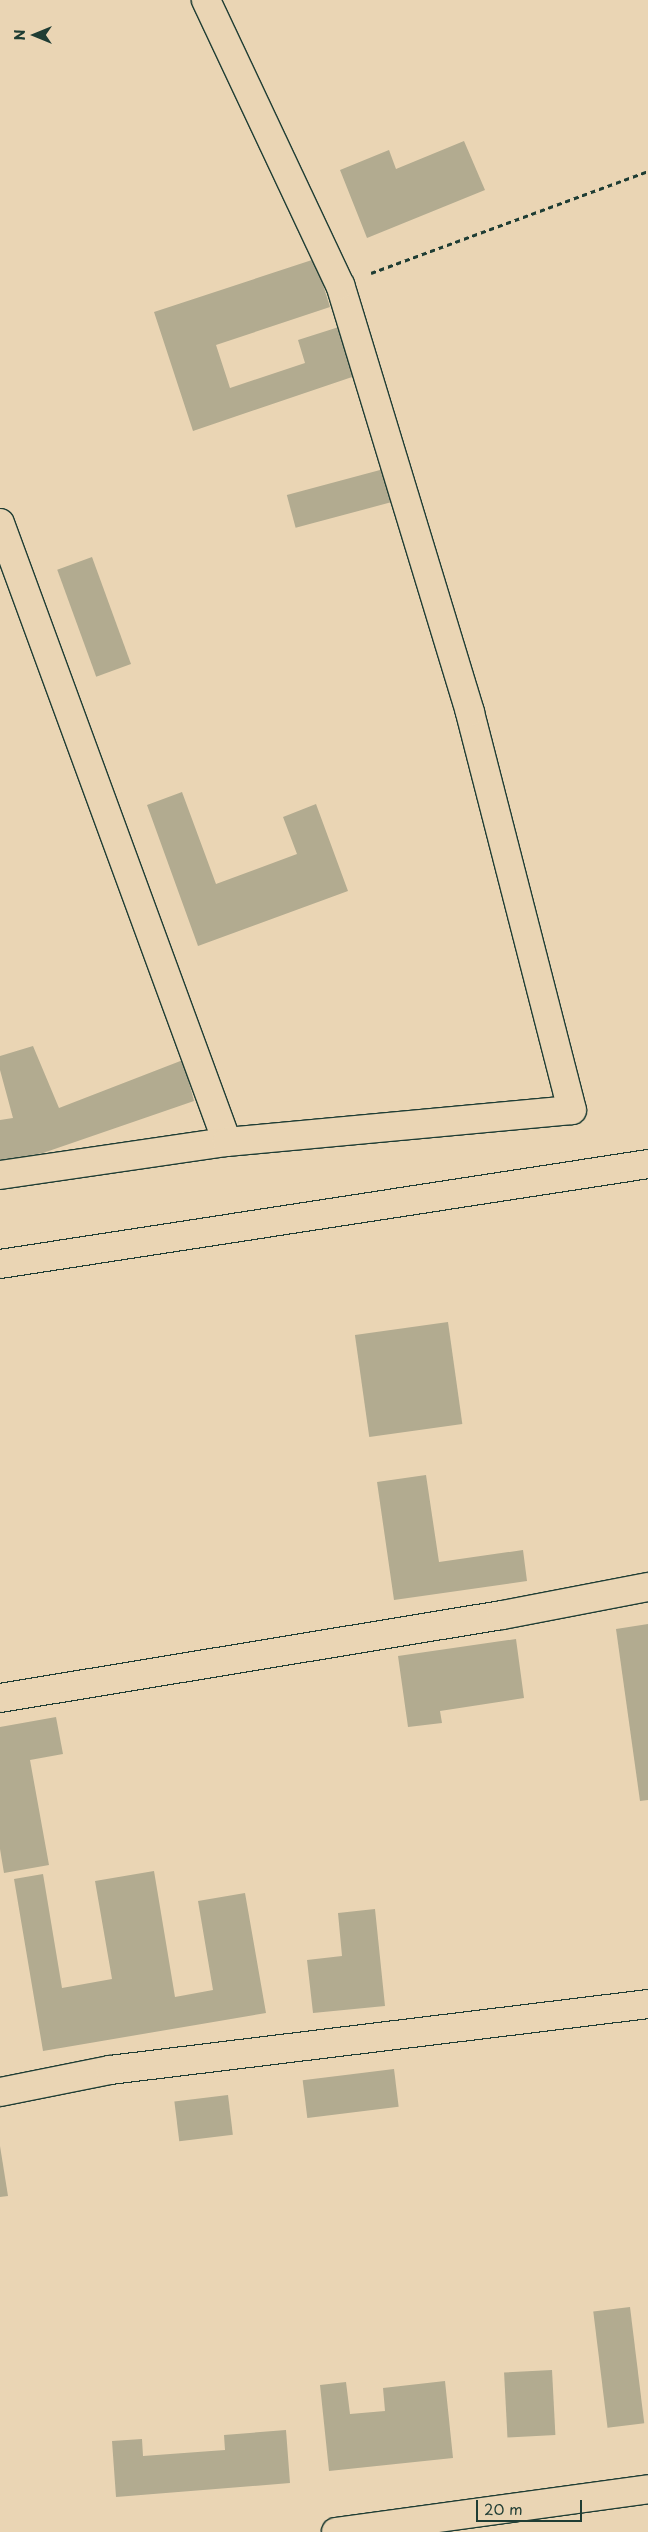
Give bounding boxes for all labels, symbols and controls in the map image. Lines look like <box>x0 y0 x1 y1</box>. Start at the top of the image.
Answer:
north arrow <box>10 10 60 60</box>
text: N <box>9 29 30 41</box>
scale bar <box>478 2490 584 2522</box>
text: 20 m <box>484 2497 523 2520</box>

